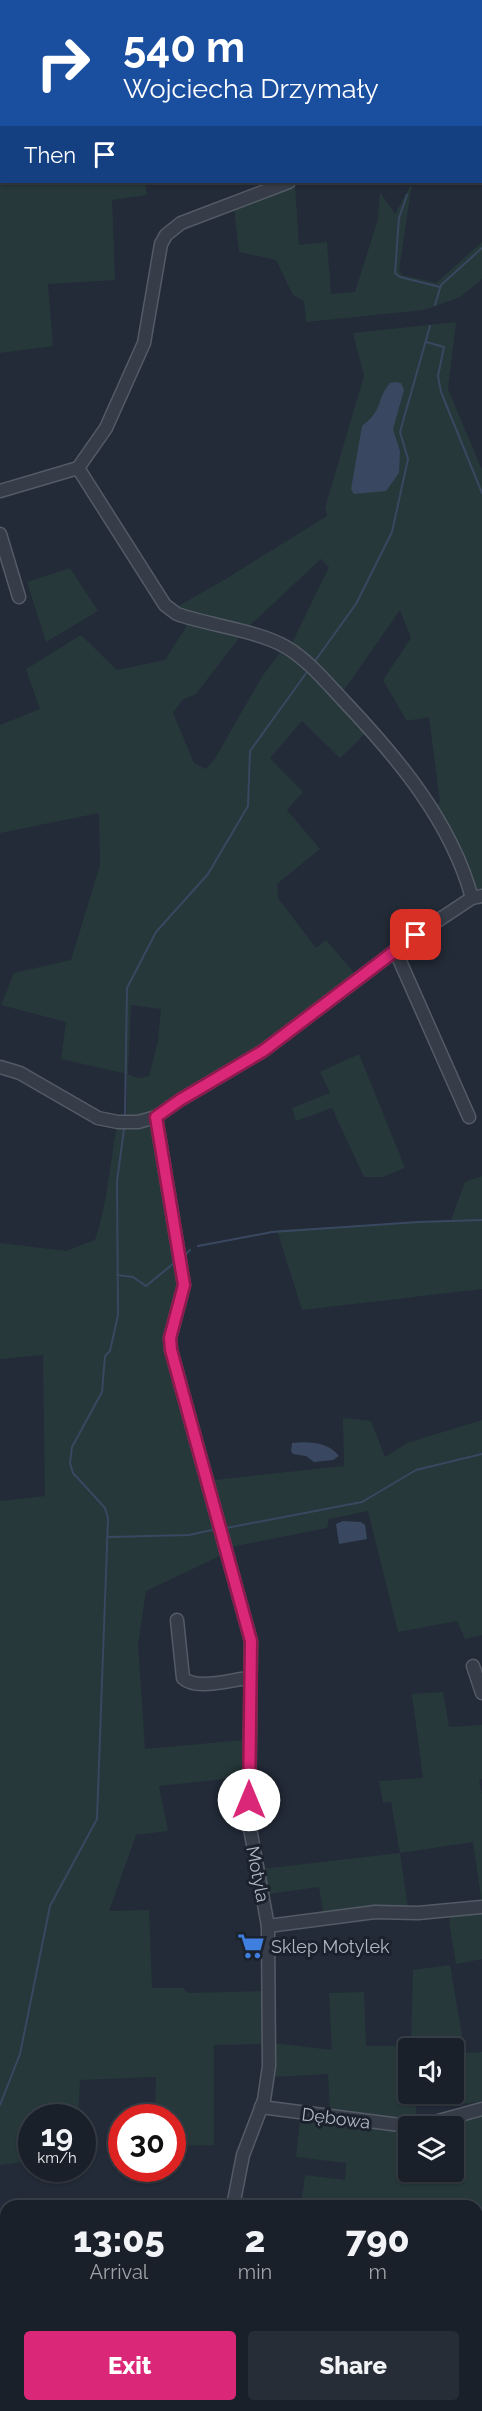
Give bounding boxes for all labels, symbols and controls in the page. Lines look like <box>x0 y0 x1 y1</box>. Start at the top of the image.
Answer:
text: 540 m <box>123 23 245 72</box>
icon: right <box>24 24 102 102</box>
text: Wojciecha Drzymały <box>123 73 379 104</box>
icon: arrive <box>88 138 121 171</box>
text: Then <box>24 142 76 168</box>
pin <box>390 909 441 960</box>
icon: arrive <box>399 918 432 951</box>
position arrow <box>217 1768 281 1832</box>
street label: Motyla <box>242 1844 274 1904</box>
supermarket icon: Sklep Motylek <box>236 1931 266 1961</box>
place label: Sklep Motylek <box>271 1936 390 1957</box>
map controls <box>398 2038 464 2182</box>
button: sound <box>398 2038 464 2104</box>
street label: Dębowa <box>300 2103 372 2133</box>
speed limit sign: 30 <box>108 2104 186 2182</box>
button: layers <box>398 2116 464 2182</box>
text: 19 <box>41 2118 73 2153</box>
text: km/h <box>37 2149 77 2167</box>
text: 13:05 <box>73 2218 165 2260</box>
text: 2 <box>245 2218 266 2260</box>
text: 790 <box>346 2218 410 2260</box>
text: Arrival <box>90 2260 148 2284</box>
text: min <box>238 2260 272 2284</box>
text: m <box>368 2260 387 2284</box>
button: Exit <box>24 2331 236 2400</box>
button: Share <box>248 2331 459 2400</box>

